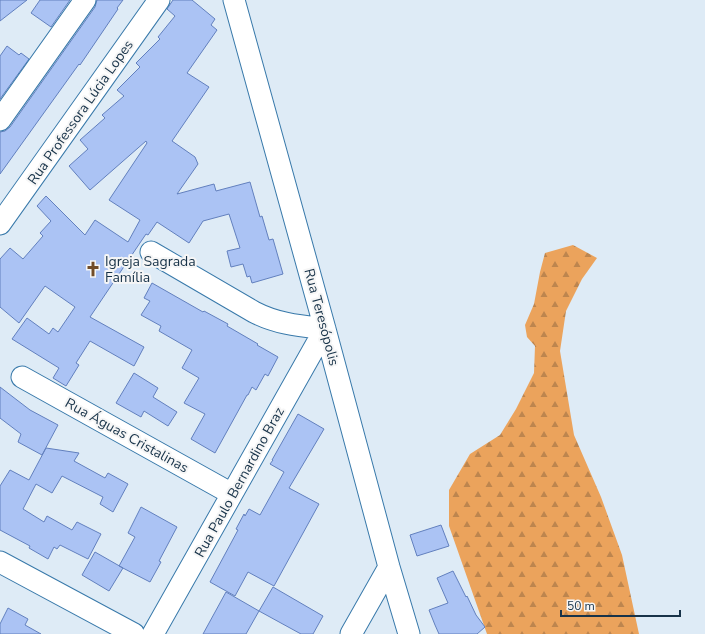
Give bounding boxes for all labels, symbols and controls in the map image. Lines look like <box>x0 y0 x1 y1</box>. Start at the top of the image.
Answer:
street label: Rua Professora Lúcia Lopes <box>23 36 138 188</box>
place label: Igreja Sagrada Família <box>105 252 196 287</box>
church icon: Igreja Sagrada Família <box>84 260 102 278</box>
street label: Rua Teresópolis <box>299 266 344 368</box>
street label: Rua Águas Cristalinas <box>62 394 192 477</box>
street label: Rua Paulo Bernardino Braz <box>190 403 289 561</box>
scale bar <box>561 592 680 618</box>
text: 50 m <box>567 598 595 614</box>

